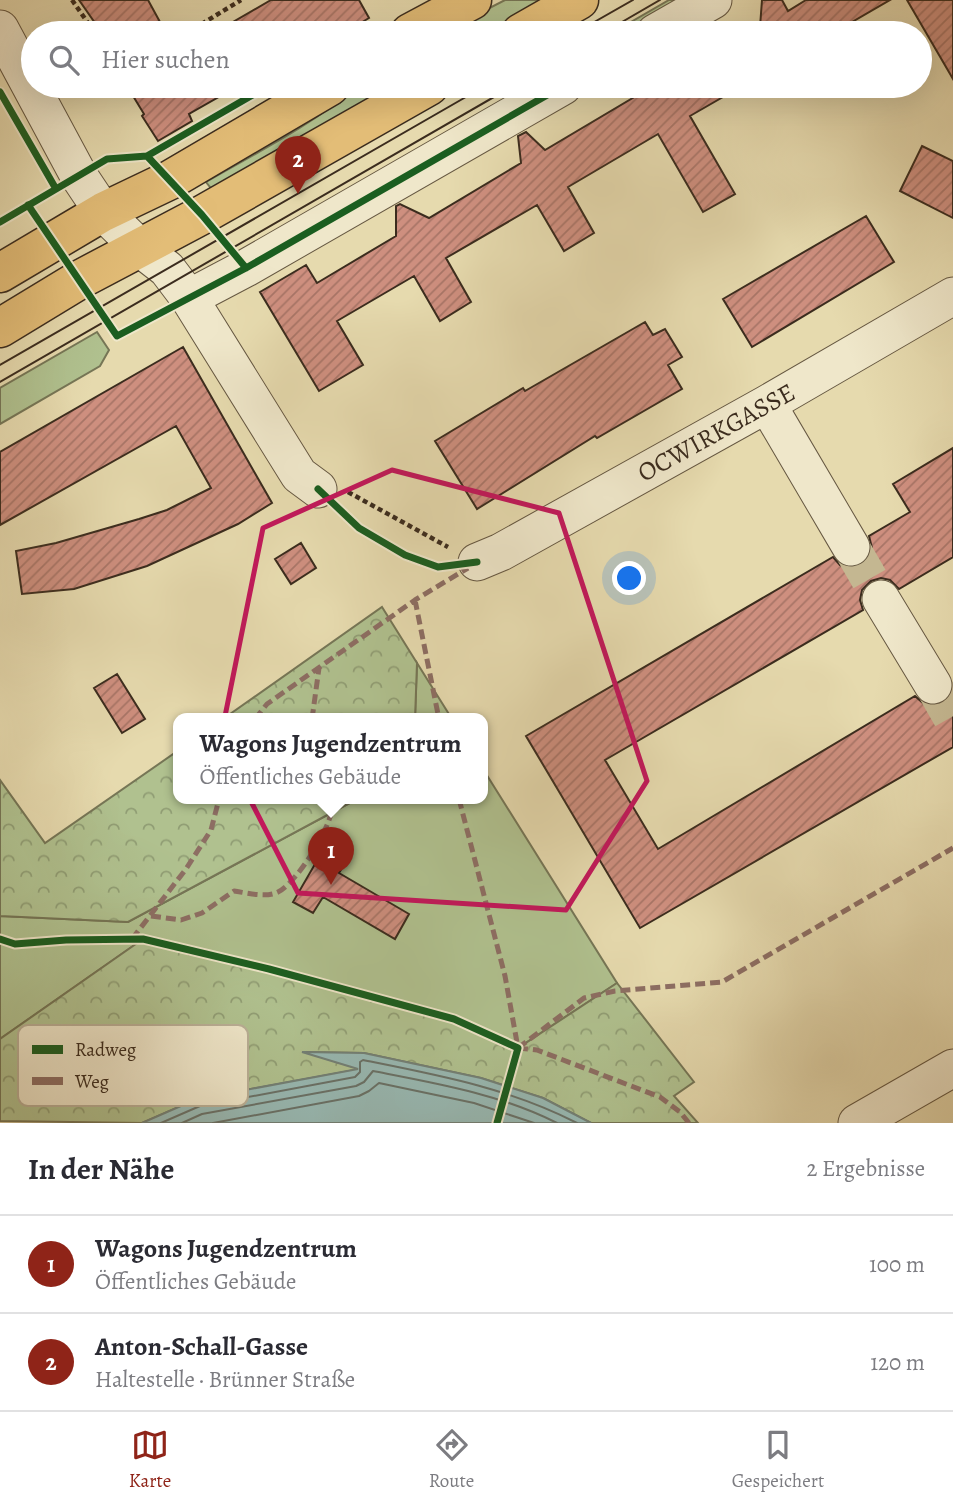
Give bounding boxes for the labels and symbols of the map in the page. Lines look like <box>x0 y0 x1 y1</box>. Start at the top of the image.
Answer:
pin: 2 <box>275 136 321 194</box>
street label: OCWIRKGASSE <box>631 375 801 490</box>
your location <box>612 561 646 595</box>
pin: 1 <box>308 827 354 885</box>
legend <box>18 1025 248 1106</box>
text: Radweg <box>75 1037 137 1063</box>
text: Weg <box>74 1069 110 1095</box>

